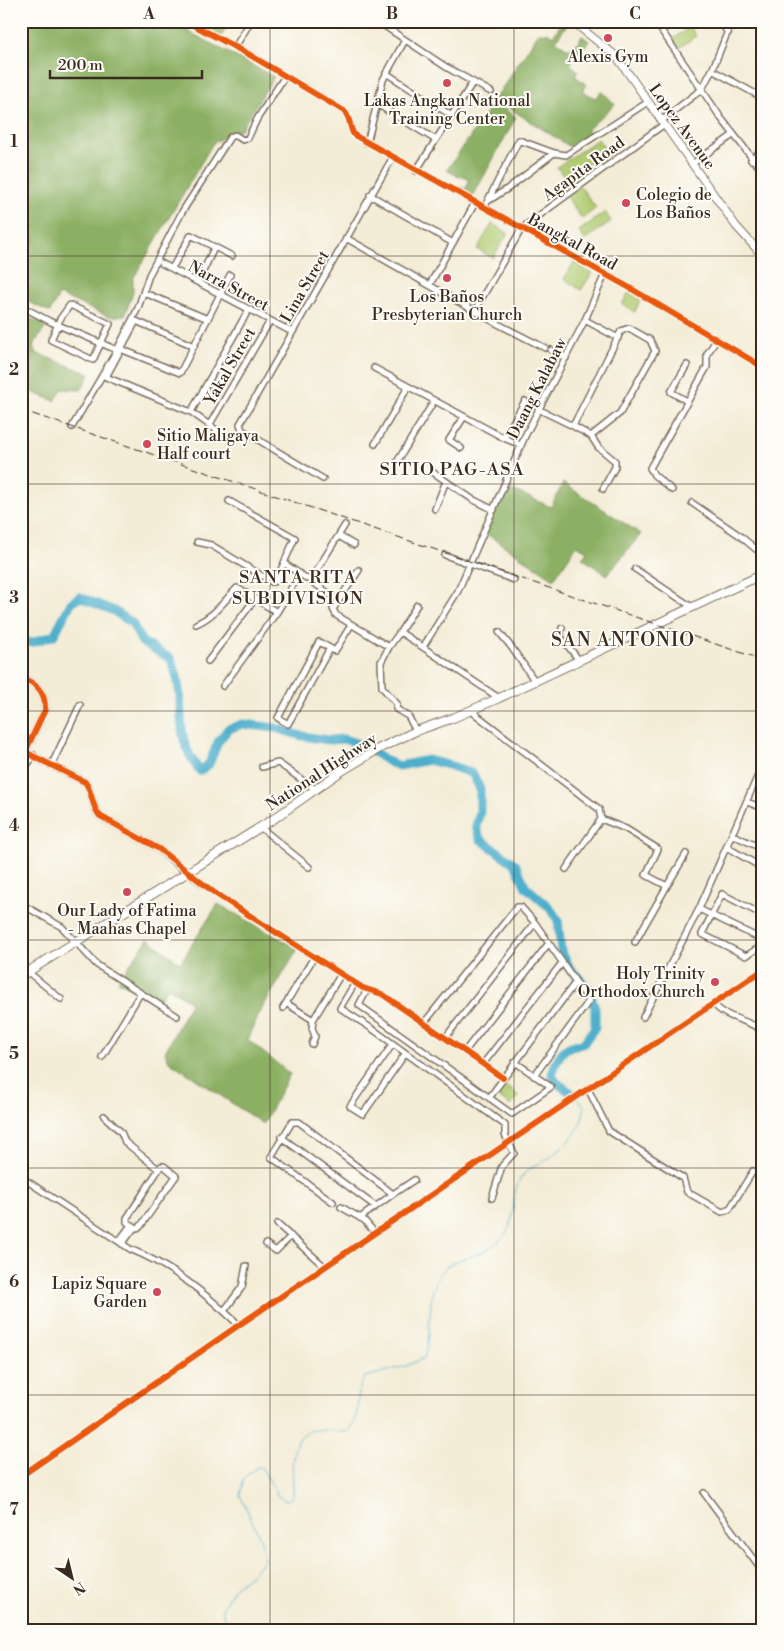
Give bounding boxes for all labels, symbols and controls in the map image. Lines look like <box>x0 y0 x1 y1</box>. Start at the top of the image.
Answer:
text: A <box>142 4 155 24</box>
text: B <box>386 4 398 24</box>
text: C <box>629 4 641 24</box>
marker: Alexis Gym <box>602 32 614 44</box>
place label: Alexis Gym <box>567 47 649 67</box>
scale bar <box>50 48 202 80</box>
text: 200 m <box>58 56 103 75</box>
marker: Lakas Angkan National Training Center <box>441 77 453 89</box>
street label: Lopez Avenue <box>645 80 720 173</box>
place label: Lakas Angkan National Training Center <box>364 91 531 129</box>
text: 1 <box>10 132 18 152</box>
street label: Agapita Road <box>538 132 629 206</box>
place label: Colegio de Los Baños <box>636 185 712 223</box>
marker: Colegio de Los Baños <box>620 197 632 209</box>
street label: Bangkal Road <box>523 209 621 275</box>
street label: Lina Street <box>276 246 334 326</box>
street label: Narra Street <box>185 256 273 316</box>
marker: Los Baños Presbyterian Church <box>441 272 453 284</box>
place label: Los Baños Presbyterian Church <box>372 287 523 325</box>
street label: Yakal Street <box>199 324 260 410</box>
street label: Daang Kalabaw <box>503 334 571 442</box>
text: 2 <box>9 360 19 380</box>
place label: Sitio Maligaya Half court <box>157 426 260 464</box>
marker: Sitio Maligaya Half court <box>141 438 153 450</box>
district label: SITIO PAG-ASA <box>379 458 525 481</box>
district label: SANTA RITA SUBDIVISION <box>232 566 364 610</box>
text: 3 <box>9 588 19 608</box>
district label: SAN ANTONIO <box>551 628 695 652</box>
street label: National Highway <box>262 728 381 815</box>
text: 4 <box>9 816 20 836</box>
marker: Our Lady of Fatima - Maahas Chapel <box>121 886 133 898</box>
place label: Our Lady of Fatima - Maahas Chapel <box>57 901 198 939</box>
place label: Holy Trinity Orthodox Church <box>578 964 705 1002</box>
marker: Holy Trinity Orthodox Church <box>709 976 721 988</box>
text: 5 <box>9 1044 19 1064</box>
text: 6 <box>9 1272 19 1292</box>
place label: Lapiz Square Garden <box>52 1274 147 1312</box>
marker: Lapiz Square Garden <box>151 1286 163 1298</box>
text: 7 <box>9 1500 19 1520</box>
north arrow <box>48 1554 98 1604</box>
text: N <box>69 1577 89 1598</box>

